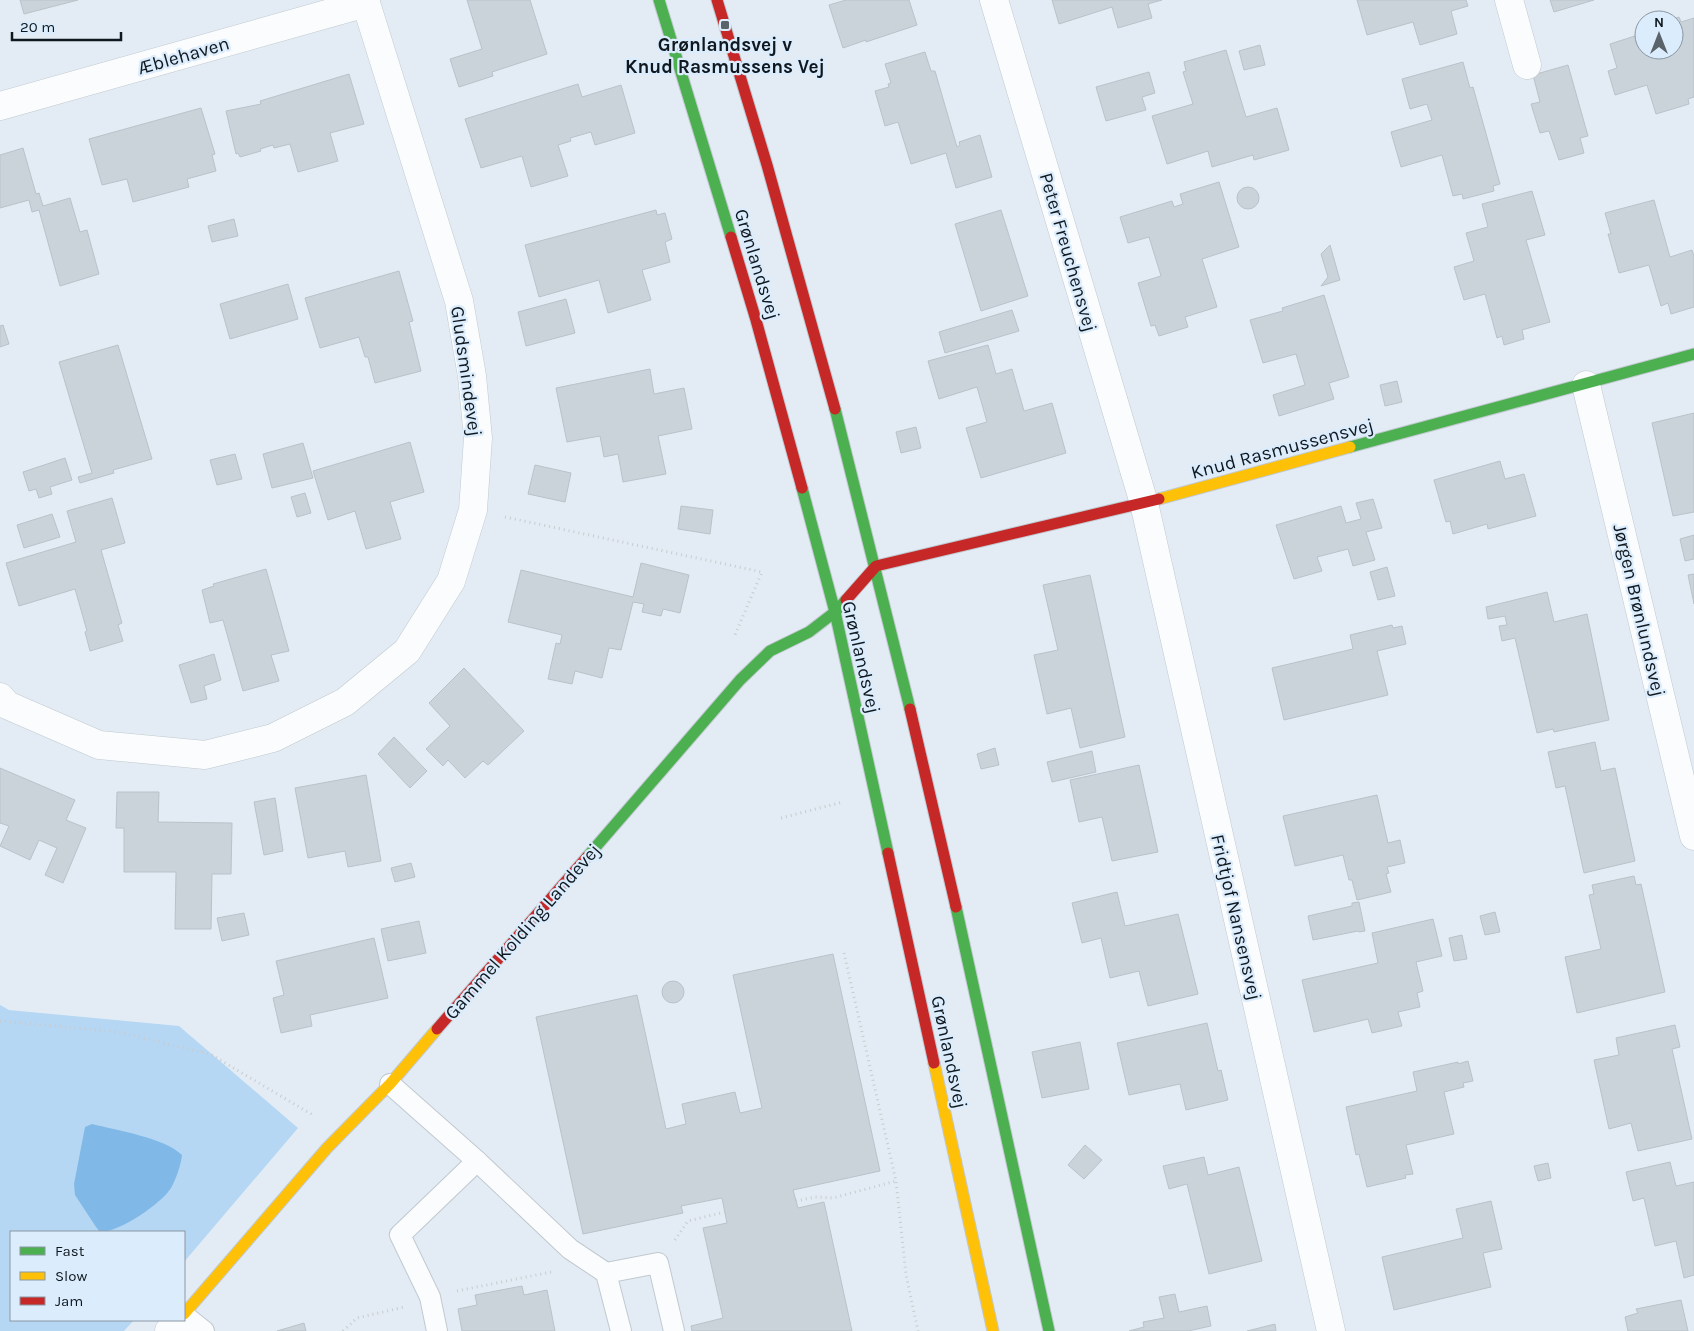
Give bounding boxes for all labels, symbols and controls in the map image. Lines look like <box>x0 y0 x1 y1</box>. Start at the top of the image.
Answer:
scale bar <box>12 10 121 42</box>
north arrow <box>1634 10 1684 60</box>
text: N <box>1654 14 1664 31</box>
text: 20 m <box>20 18 55 36</box>
marker: Grønlandsvej v Knud Rasmussens Vej <box>719 19 731 31</box>
street label: Æblehaven <box>135 32 232 80</box>
place label: Grønlandsvej v Knud Rasmussens Vej <box>625 34 825 78</box>
street label: Peter Freuchensvej <box>1035 170 1101 334</box>
street label: Grønlandsvej <box>730 206 784 322</box>
street label: Gludsmindevej <box>446 305 486 438</box>
street label: Knud Rasmussensvej <box>1189 414 1376 484</box>
street label: Jørgen Brønlundsvej <box>1608 522 1670 699</box>
street label: Grønlandsvej <box>837 599 885 716</box>
street label: Fridtjof Nansensvej <box>1206 832 1266 1002</box>
street label: Gammel Kolding Landevej <box>440 839 605 1024</box>
street label: Grønlandsvej <box>926 994 972 1111</box>
legend <box>10 1231 185 1321</box>
text: Fast <box>55 1242 85 1260</box>
text: Slow <box>55 1267 87 1285</box>
text: Jam <box>55 1292 83 1310</box>

